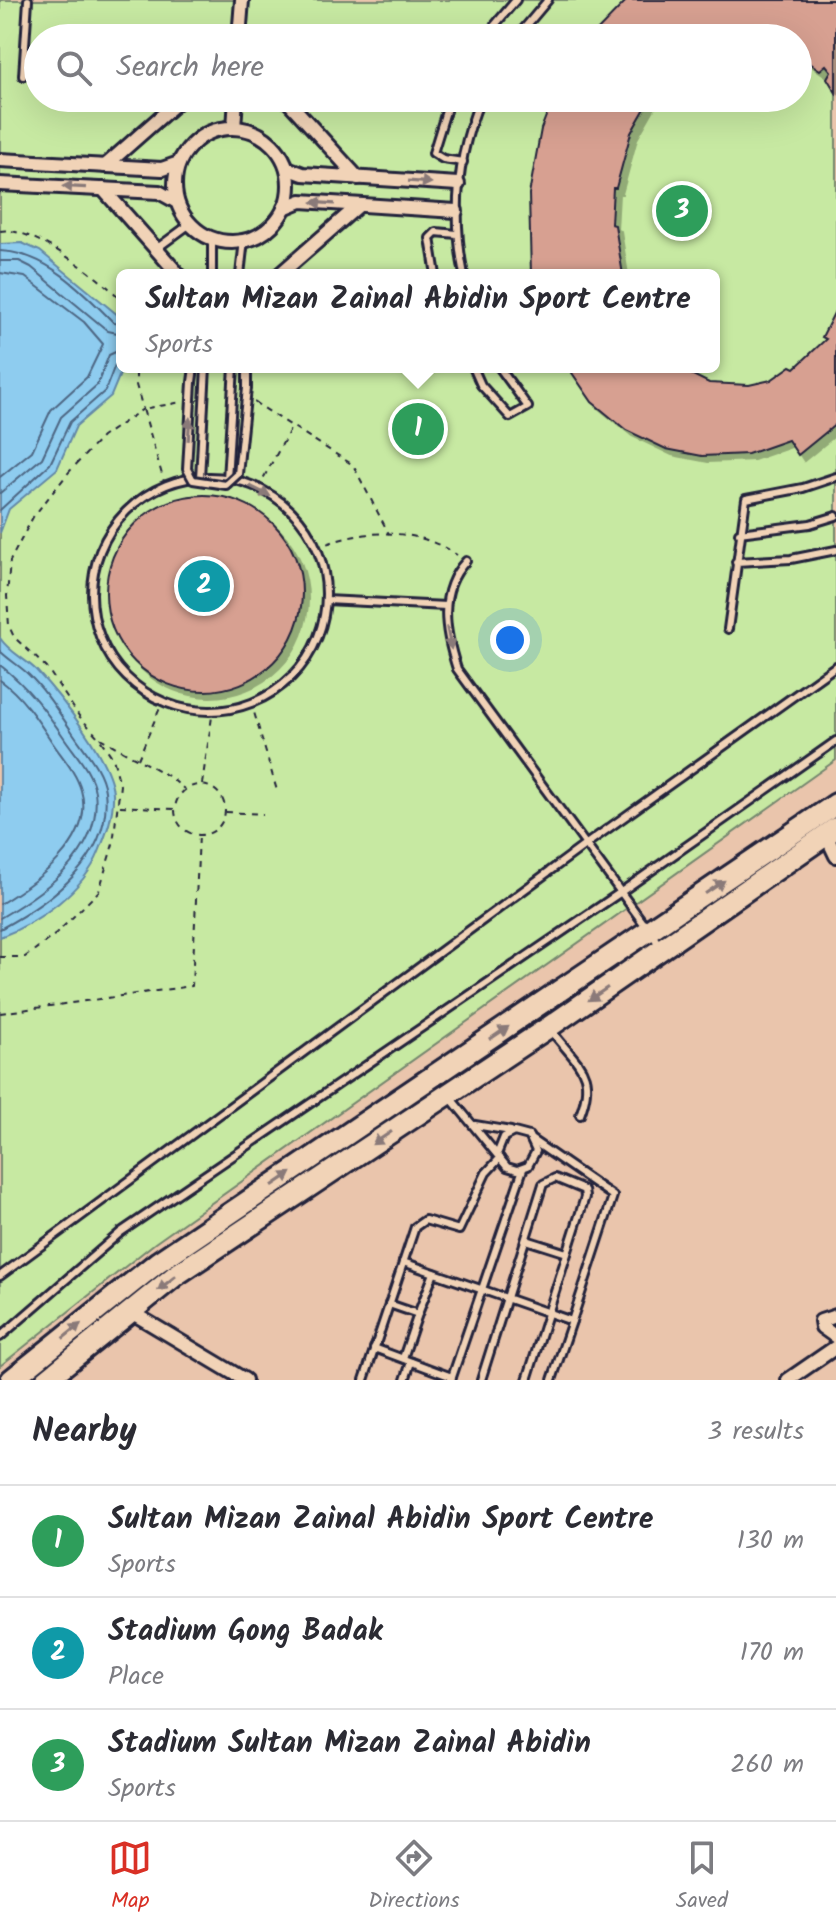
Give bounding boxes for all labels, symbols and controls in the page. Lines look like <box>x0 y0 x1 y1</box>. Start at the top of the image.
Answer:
search box <box>24 24 812 112</box>
text: Search here <box>116 44 264 92</box>
icon: search <box>52 46 96 90</box>
one-way arrow <box>408 176 433 189</box>
one-way arrow <box>61 181 86 194</box>
pin: 3 <box>656 181 708 241</box>
one-way arrow <box>310 196 335 209</box>
popup <box>116 269 720 373</box>
text: Sultan Mizan Zainal Abidin Sport Centre <box>145 276 691 324</box>
text: Sports <box>145 324 213 366</box>
pin: 1 <box>392 399 444 459</box>
one-way arrow <box>183 416 196 441</box>
one-way arrow <box>248 484 271 498</box>
pin: 2 <box>178 556 230 616</box>
your location <box>490 620 530 660</box>
one-way arrow <box>443 626 455 651</box>
one-way arrow <box>705 880 726 895</box>
one-way arrow <box>588 986 609 1001</box>
one-way arrow <box>488 1027 510 1041</box>
one-way arrow <box>372 1130 393 1145</box>
one-way arrow <box>272 1172 293 1187</box>
one-way arrow <box>157 1274 177 1291</box>
one-way arrow <box>62 1323 82 1340</box>
text: Nearby <box>32 1405 137 1459</box>
text: 3 results <box>707 1411 804 1453</box>
text: Sultan Mizan Zainal Abidin Sport Centre <box>108 1496 653 1544</box>
text: 1 <box>54 1520 62 1562</box>
text: 130 m <box>737 1520 804 1562</box>
text: Sports <box>108 1544 176 1586</box>
text: Stadium Gong Badak <box>108 1608 383 1656</box>
text: 2 <box>50 1632 66 1674</box>
text: 170 m <box>740 1632 804 1674</box>
text: Place <box>108 1656 164 1698</box>
text: Stadium Sultan Mizan Zainal Abidin <box>108 1720 591 1768</box>
text: 3 <box>51 1744 65 1786</box>
text: 260 m <box>730 1744 804 1786</box>
text: Sports <box>108 1768 176 1810</box>
tab: Map <box>108 1836 152 1919</box>
tab: Directions <box>368 1836 460 1919</box>
tab: Saved <box>676 1836 728 1919</box>

